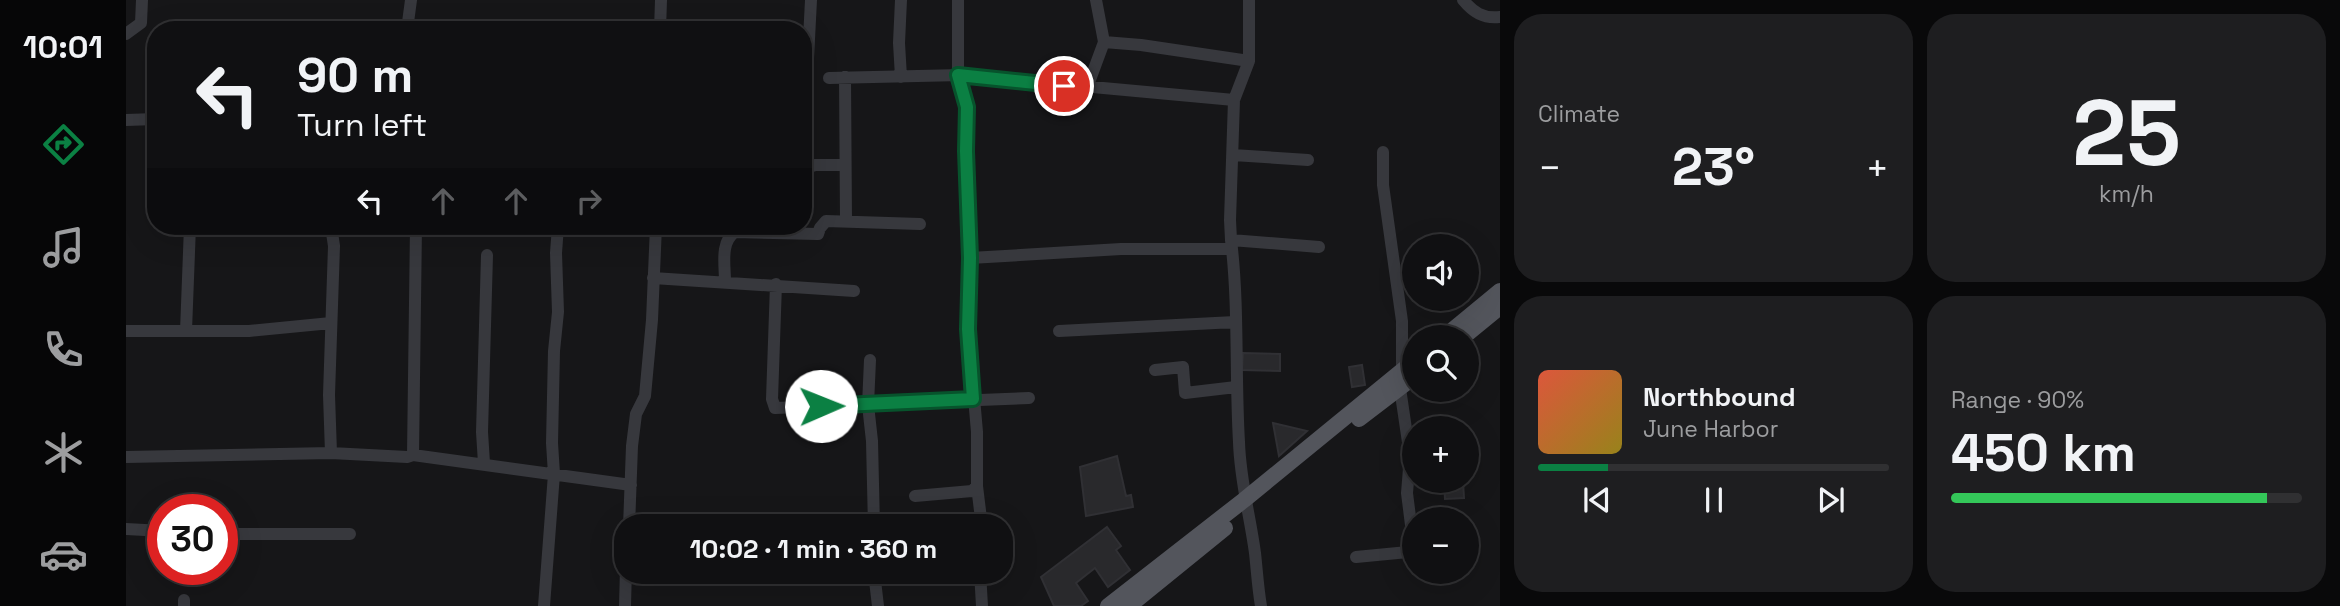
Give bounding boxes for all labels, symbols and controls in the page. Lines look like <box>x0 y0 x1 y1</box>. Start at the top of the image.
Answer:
text: 10:01 <box>23 27 103 67</box>
text: 90 m <box>297 44 413 106</box>
icon: left <box>182 49 273 140</box>
pin <box>1034 56 1094 116</box>
icon: arrive <box>1045 67 1083 105</box>
text: 25 <box>2072 75 2181 192</box>
text: Climate <box>1538 99 1620 129</box>
text: Turn left <box>297 105 427 145</box>
icon: directions <box>39 120 88 169</box>
text: 23° <box>1672 134 1755 200</box>
text: − <box>1538 144 1562 192</box>
text: + <box>1865 144 1889 192</box>
text: km/h <box>2099 179 2154 209</box>
icon: left <box>351 182 389 220</box>
icon: ahead <box>424 182 462 220</box>
icon: ahead <box>497 182 535 220</box>
icon: right <box>570 182 608 220</box>
icon: music <box>39 223 88 272</box>
map controls <box>1402 234 1479 584</box>
button: sound <box>1402 234 1479 311</box>
icon: phone <box>39 325 88 374</box>
button: search <box>1402 325 1479 402</box>
position arrow <box>784 369 858 443</box>
text: Northbound <box>1643 380 1796 414</box>
text: Range · 90% <box>1951 385 2084 415</box>
text: June Harbor <box>1643 414 1778 444</box>
button: + <box>1402 416 1479 493</box>
text: 450 km <box>1951 420 2136 486</box>
icon: climate <box>39 428 88 477</box>
icon: previous <box>1578 481 1616 519</box>
icon: pause <box>1695 481 1733 519</box>
icon: next <box>1812 481 1850 519</box>
speed limit sign: 30 <box>147 494 238 585</box>
button: − <box>1402 507 1479 584</box>
icon: car <box>39 530 88 579</box>
text: 10:02 · 1 min · 360 m <box>690 532 937 566</box>

